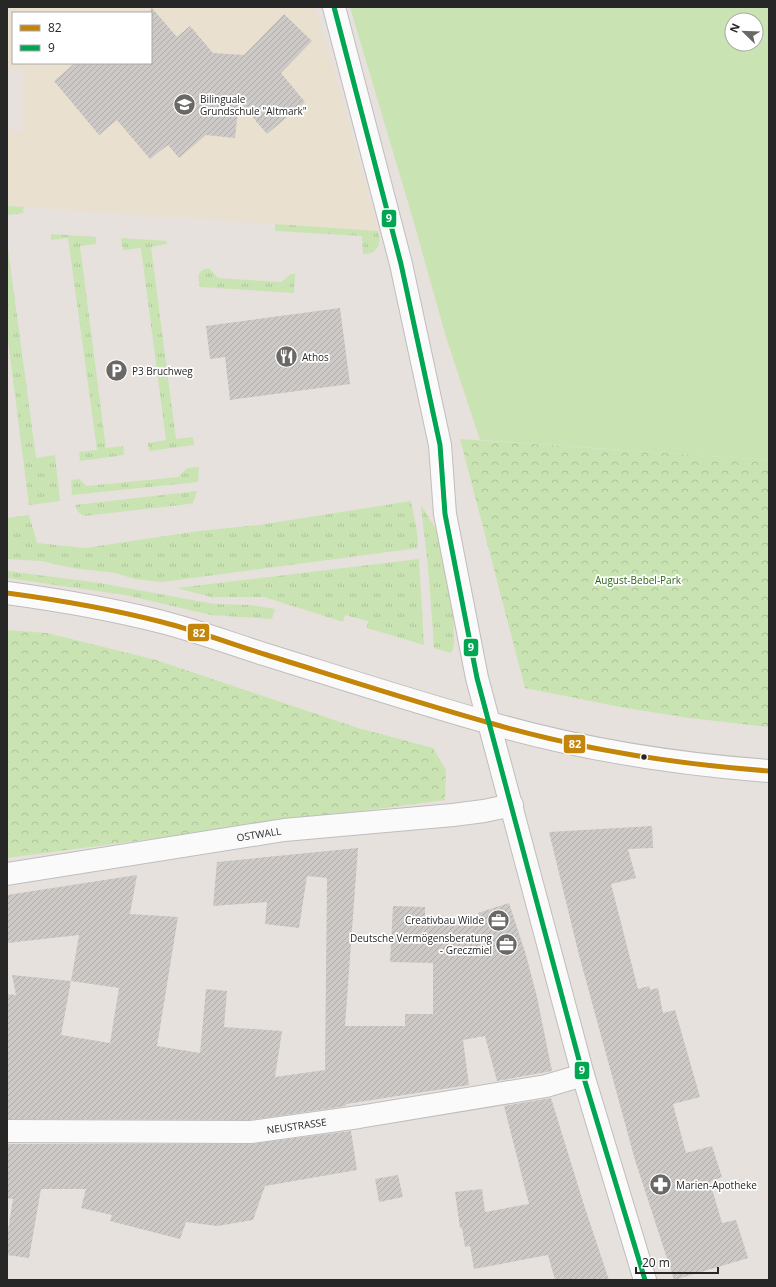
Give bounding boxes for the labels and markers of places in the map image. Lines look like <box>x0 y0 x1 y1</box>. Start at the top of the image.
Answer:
school or university icon: Bilinguale Grundschule "Altmark" <box>171 92 197 118</box>
place label: Bilinguale Grundschule "Altmark" <box>200 92 307 118</box>
restaurant icon: Athos <box>273 344 299 370</box>
place label: Athos <box>302 350 329 364</box>
parking icon: P3 Bruchweg <box>104 358 130 384</box>
place label: P3 Bruchweg <box>132 364 193 378</box>
unlabelled marker <box>639 752 649 762</box>
office icon: Creativbau Wilde <box>486 907 512 933</box>
place label: Creativbau Wilde <box>405 913 484 927</box>
place label: Deutsche Vermögensberatung - Greczmiel <box>350 931 493 957</box>
office icon: Deutsche Vermögensberatung - Greczmiel <box>494 931 520 957</box>
pharmacy icon: Marien-Apotheke <box>648 1172 674 1198</box>
place label: Marien-Apotheke <box>676 1178 757 1192</box>

